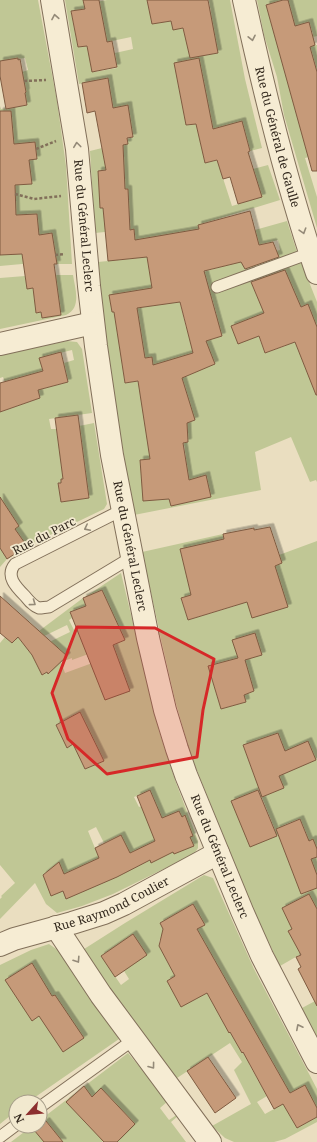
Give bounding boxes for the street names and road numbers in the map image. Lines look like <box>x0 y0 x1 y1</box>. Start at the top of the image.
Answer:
street label: Rue du Général de Gaulle <box>251 65 304 209</box>
street label: Rue du Général Leclerc <box>70 159 99 293</box>
street label: Rue du Général Leclerc <box>109 479 152 613</box>
street label: Rue du Parc <box>9 512 78 559</box>
street label: Rue du Général Leclerc <box>187 792 253 921</box>
street label: Rue Raymond Coulier <box>52 872 172 936</box>

